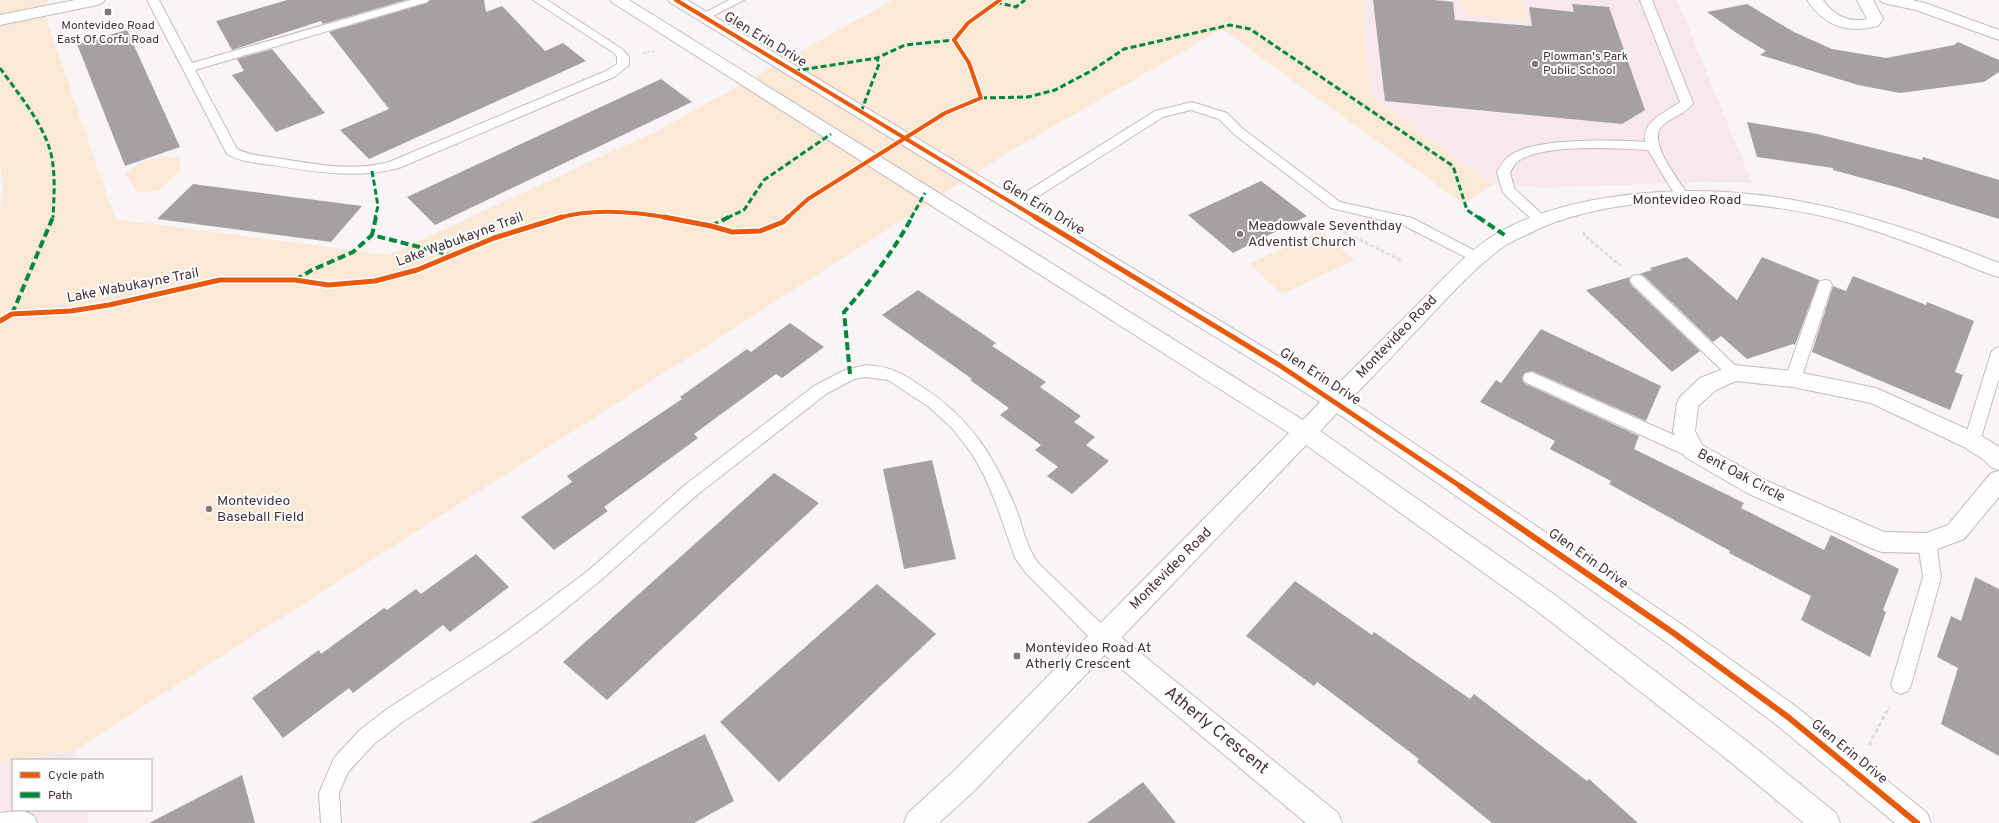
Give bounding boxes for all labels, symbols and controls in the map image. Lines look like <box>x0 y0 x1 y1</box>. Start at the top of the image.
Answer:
marker: Montevideo Road East Of Corfu Road <box>103 7 113 17</box>
street label: Glen Erin Drive <box>720 9 810 71</box>
place label: Montevideo Road East Of Corfu Road <box>57 18 159 48</box>
place label: Plowman's Park Public School <box>1543 49 1628 79</box>
marker: Plowman's Park Public School <box>1530 59 1540 69</box>
street label: Glen Erin Drive <box>998 177 1088 239</box>
street label: Montevideo Road <box>1633 192 1742 209</box>
street label: Lake Wabukayne Trail <box>394 209 526 271</box>
place label: Meadowvale Seventhday Adventist Church <box>1248 218 1402 251</box>
marker: Meadowvale Seventhday Adventist Church <box>1235 229 1245 239</box>
street label: Lake Wabukayne Trail <box>65 265 201 307</box>
street label: Montevideo Road <box>1353 292 1441 382</box>
street label: Glen Erin Drive <box>1276 344 1364 410</box>
street label: Bent Oak Circle <box>1694 446 1788 506</box>
place label: Montevideo Baseball Field <box>217 493 304 526</box>
marker: Montevideo Baseball Field <box>204 504 214 514</box>
street label: Montevideo Road <box>1126 524 1216 614</box>
street label: Glen Erin Drive <box>1545 525 1631 593</box>
place label: Montevideo Road At Atherly Crescent <box>1025 640 1151 673</box>
marker: Montevideo Road At Atherly Crescent <box>1012 651 1022 661</box>
street label: Atherly Crescent <box>1159 682 1273 780</box>
street label: Glen Erin Drive <box>1807 716 1891 788</box>
legend <box>12 759 152 811</box>
text: Cycle path <box>48 768 105 784</box>
text: Path <box>48 788 73 804</box>

